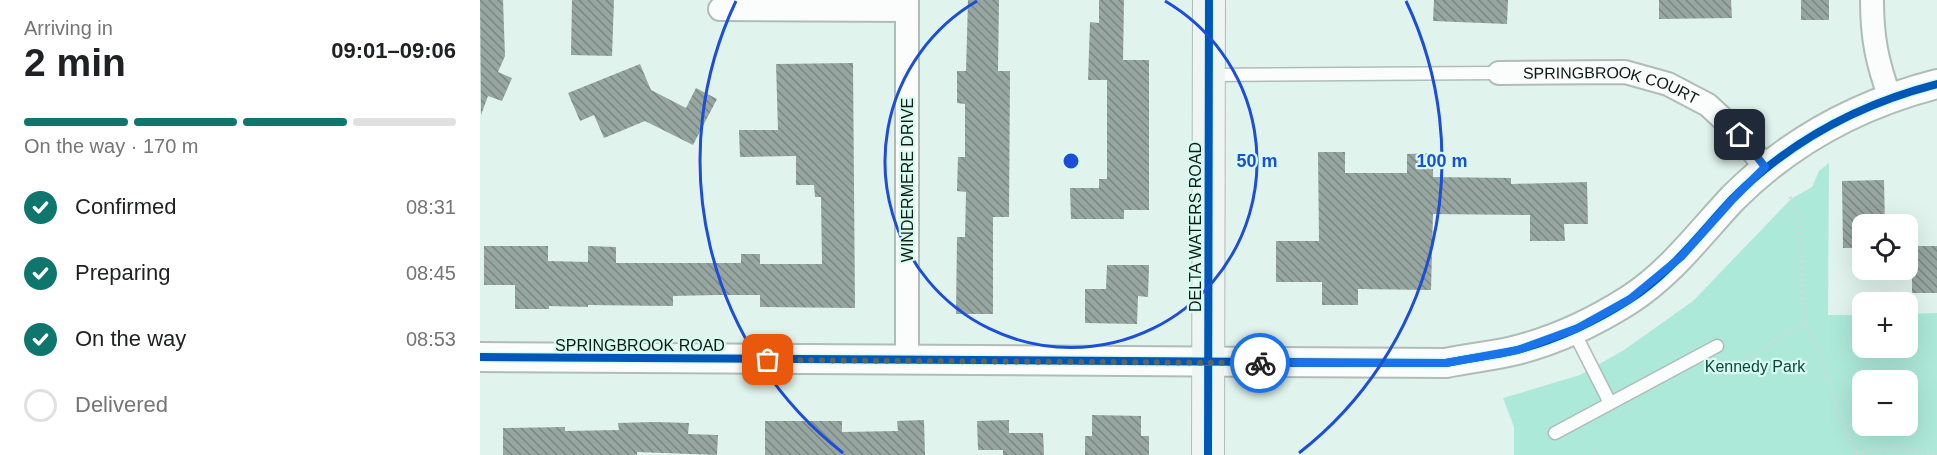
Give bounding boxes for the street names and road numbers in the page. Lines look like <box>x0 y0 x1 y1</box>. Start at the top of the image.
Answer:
street label: SPRINGBROOK COURT <box>1523 63 1702 108</box>
street label: WINDERMERE DRIVE <box>899 98 916 262</box>
street label: DELTA WATERS ROAD <box>1187 142 1204 312</box>
street label: SPRINGBROOK ROAD <box>555 337 725 354</box>

